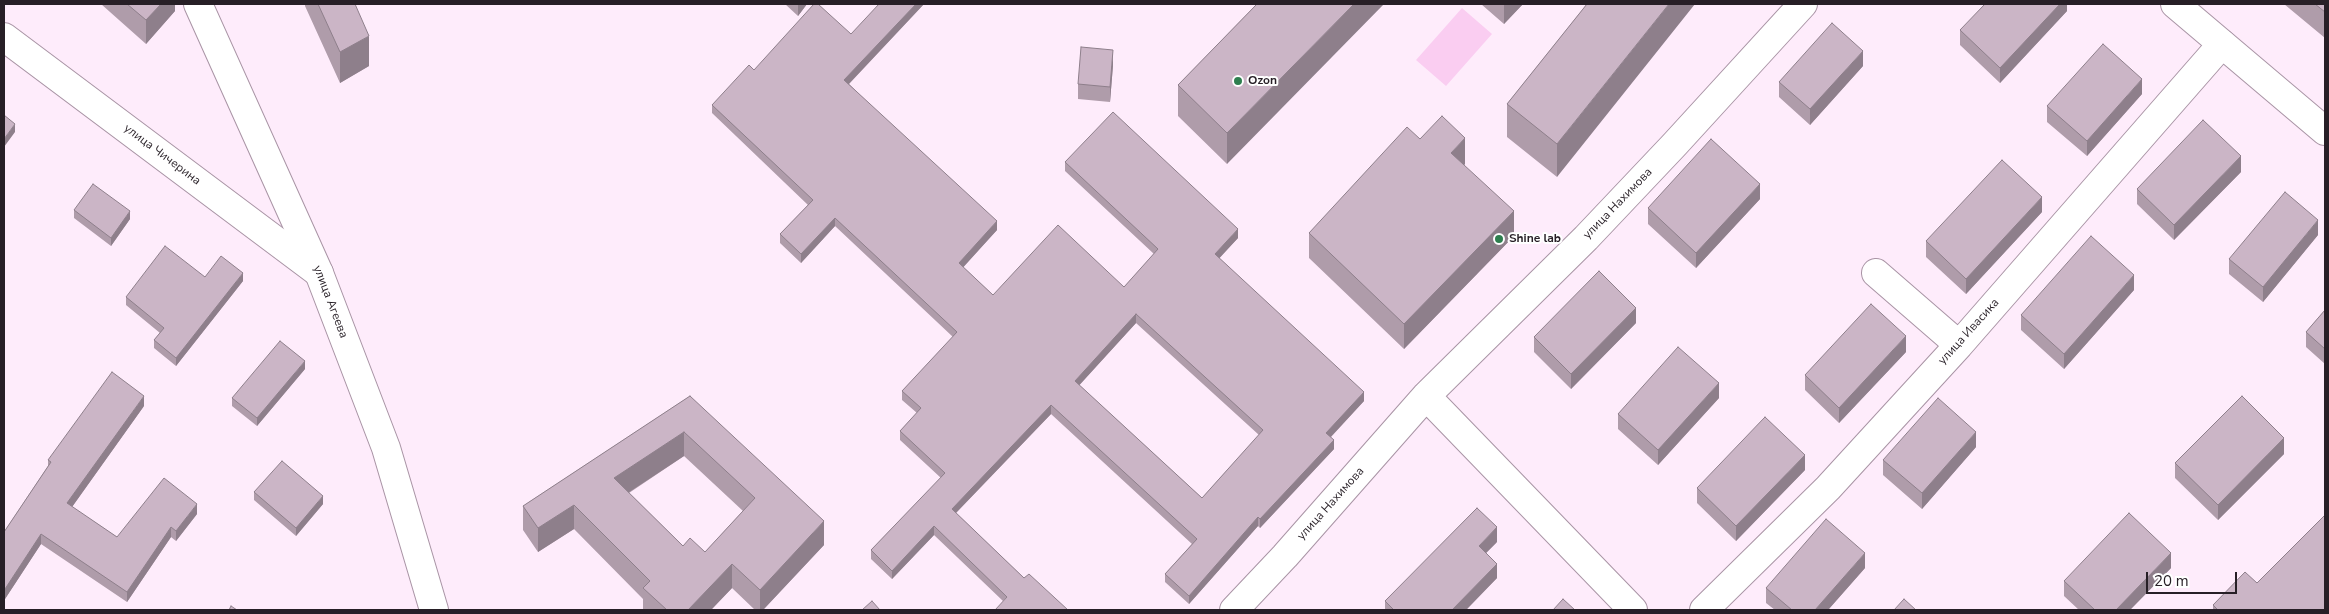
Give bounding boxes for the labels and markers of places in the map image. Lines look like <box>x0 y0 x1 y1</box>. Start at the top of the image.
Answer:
place label: Ozon <box>1248 74 1277 88</box>
marker: Ozon <box>1232 75 1244 87</box>
place label: Shine lab <box>1509 232 1561 246</box>
marker: Shine lab <box>1493 233 1505 245</box>

